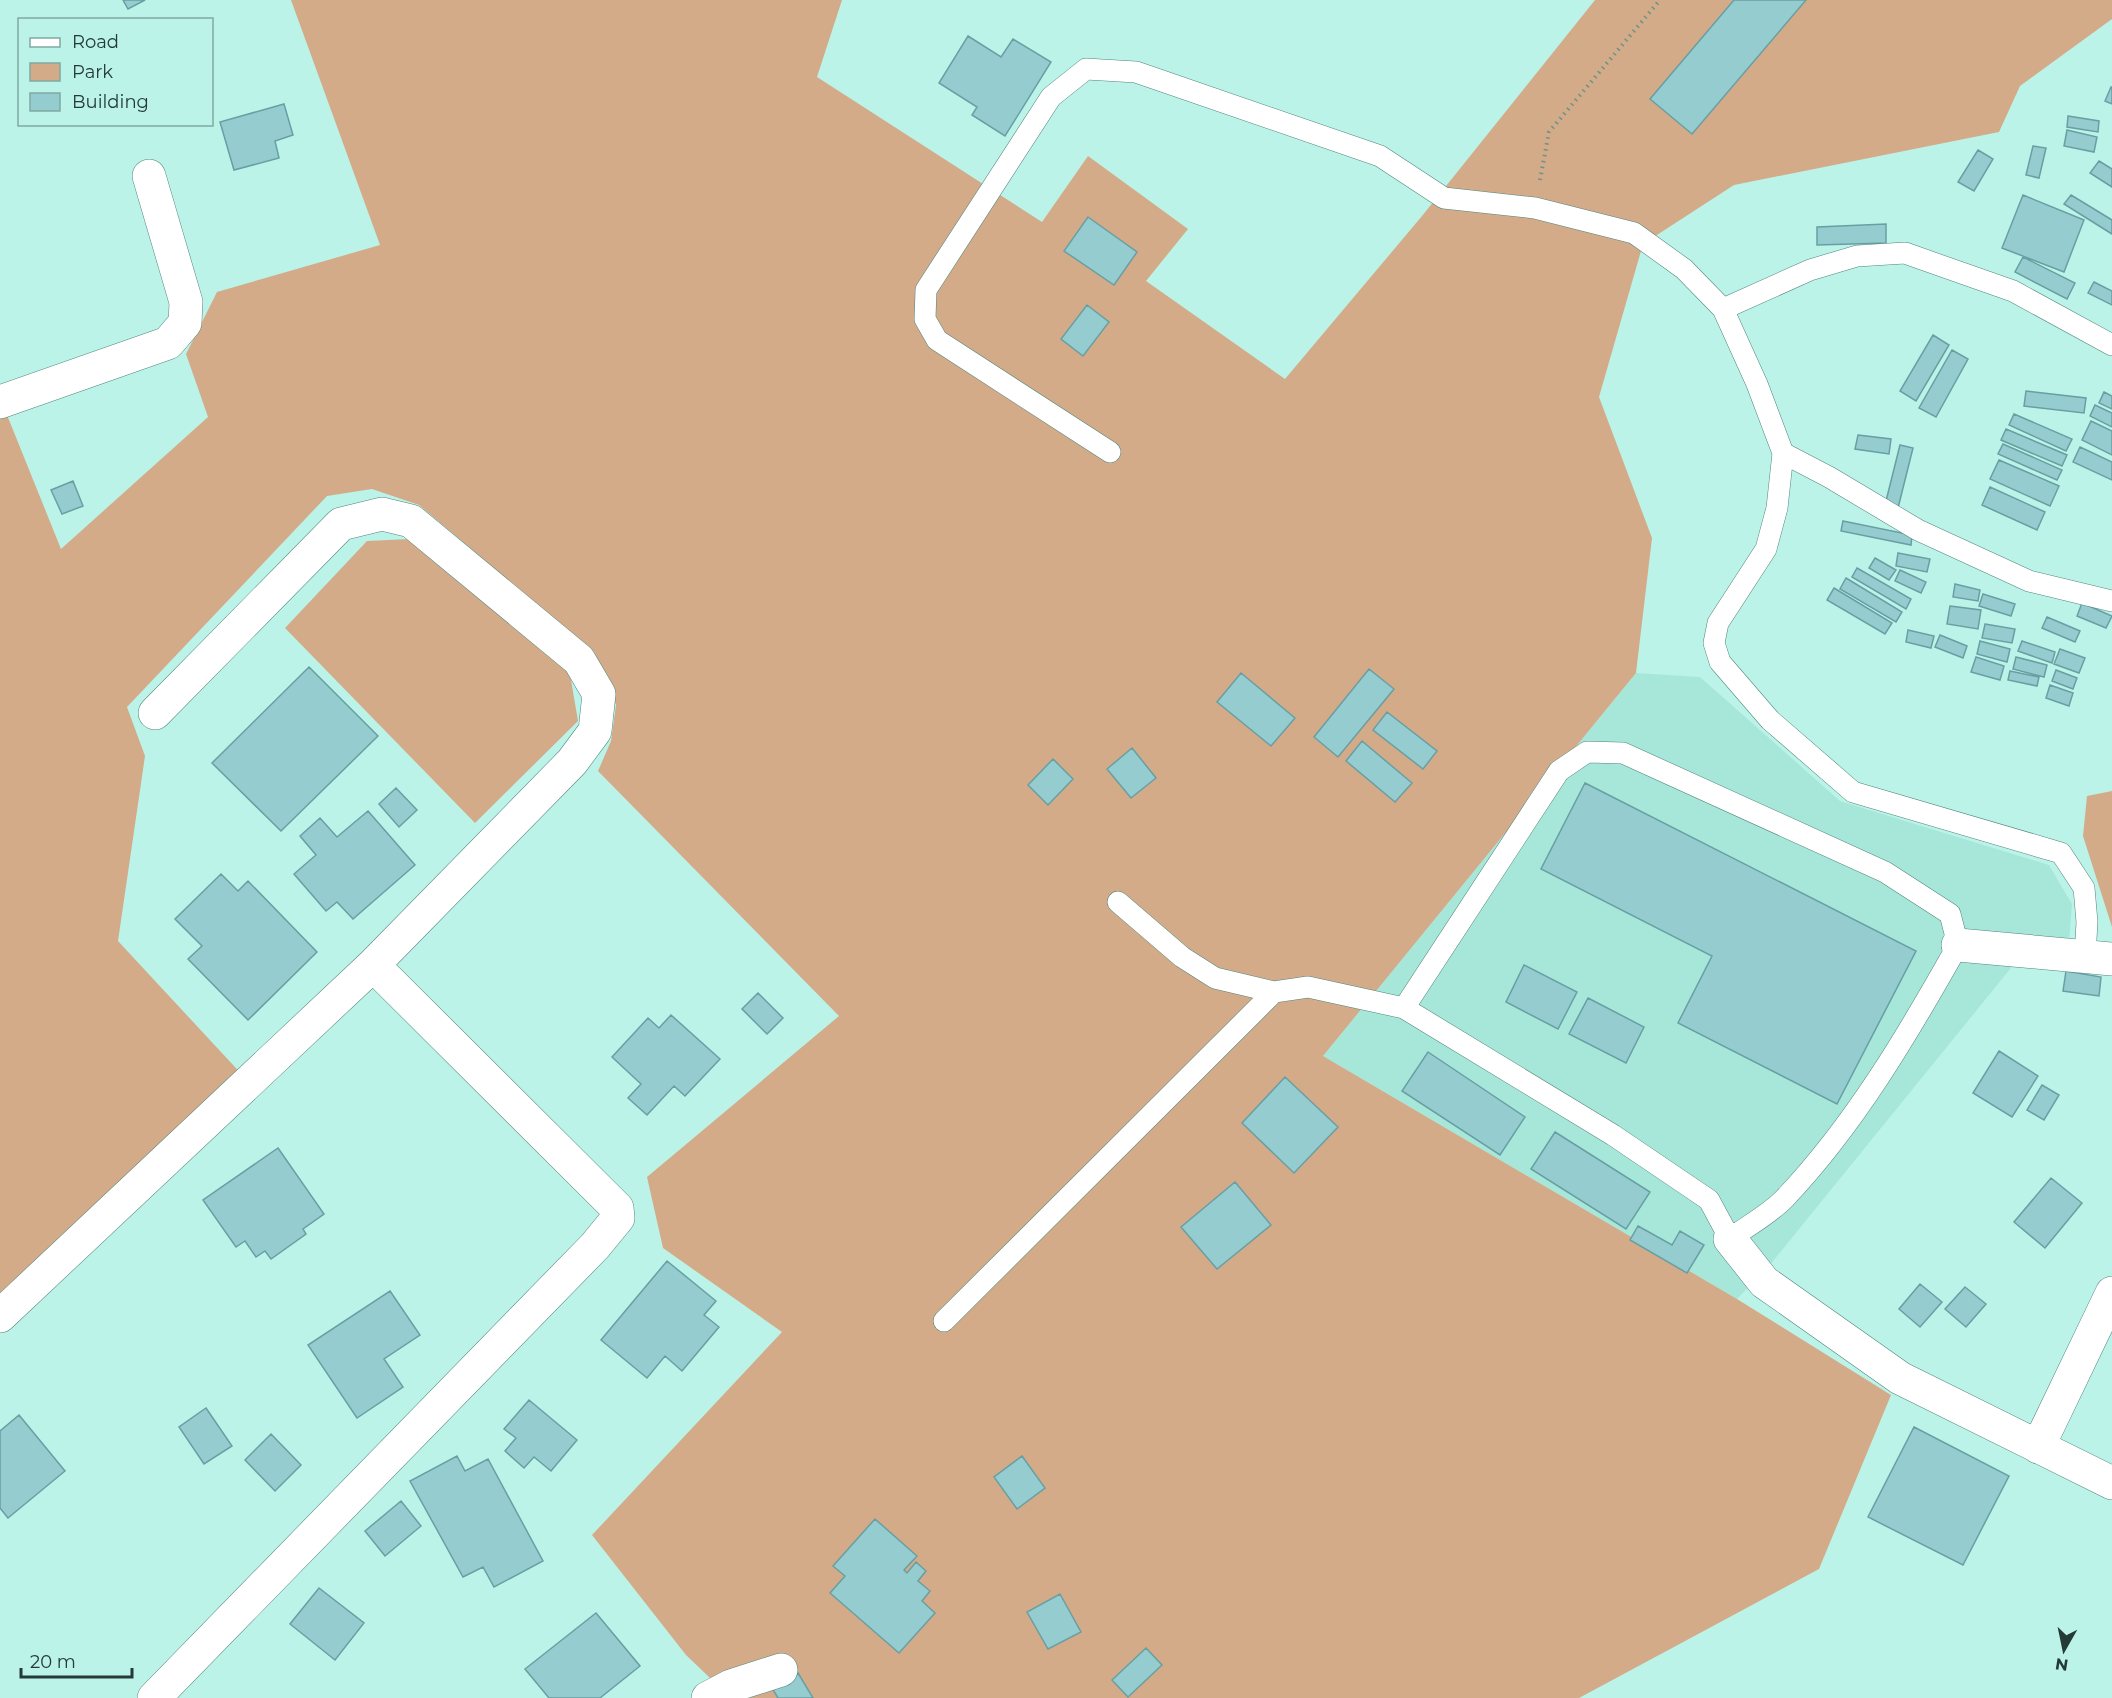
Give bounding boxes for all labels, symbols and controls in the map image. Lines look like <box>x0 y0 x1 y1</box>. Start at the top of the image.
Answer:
legend <box>18 18 213 126</box>
text: Road <box>72 31 119 53</box>
text: Park <box>72 61 113 83</box>
text: Building <box>72 91 149 113</box>
north arrow <box>2034 1620 2094 1680</box>
scale bar <box>21 1641 132 1679</box>
text: 20 m <box>30 1651 76 1673</box>
text: N <box>2054 1654 2070 1675</box>

